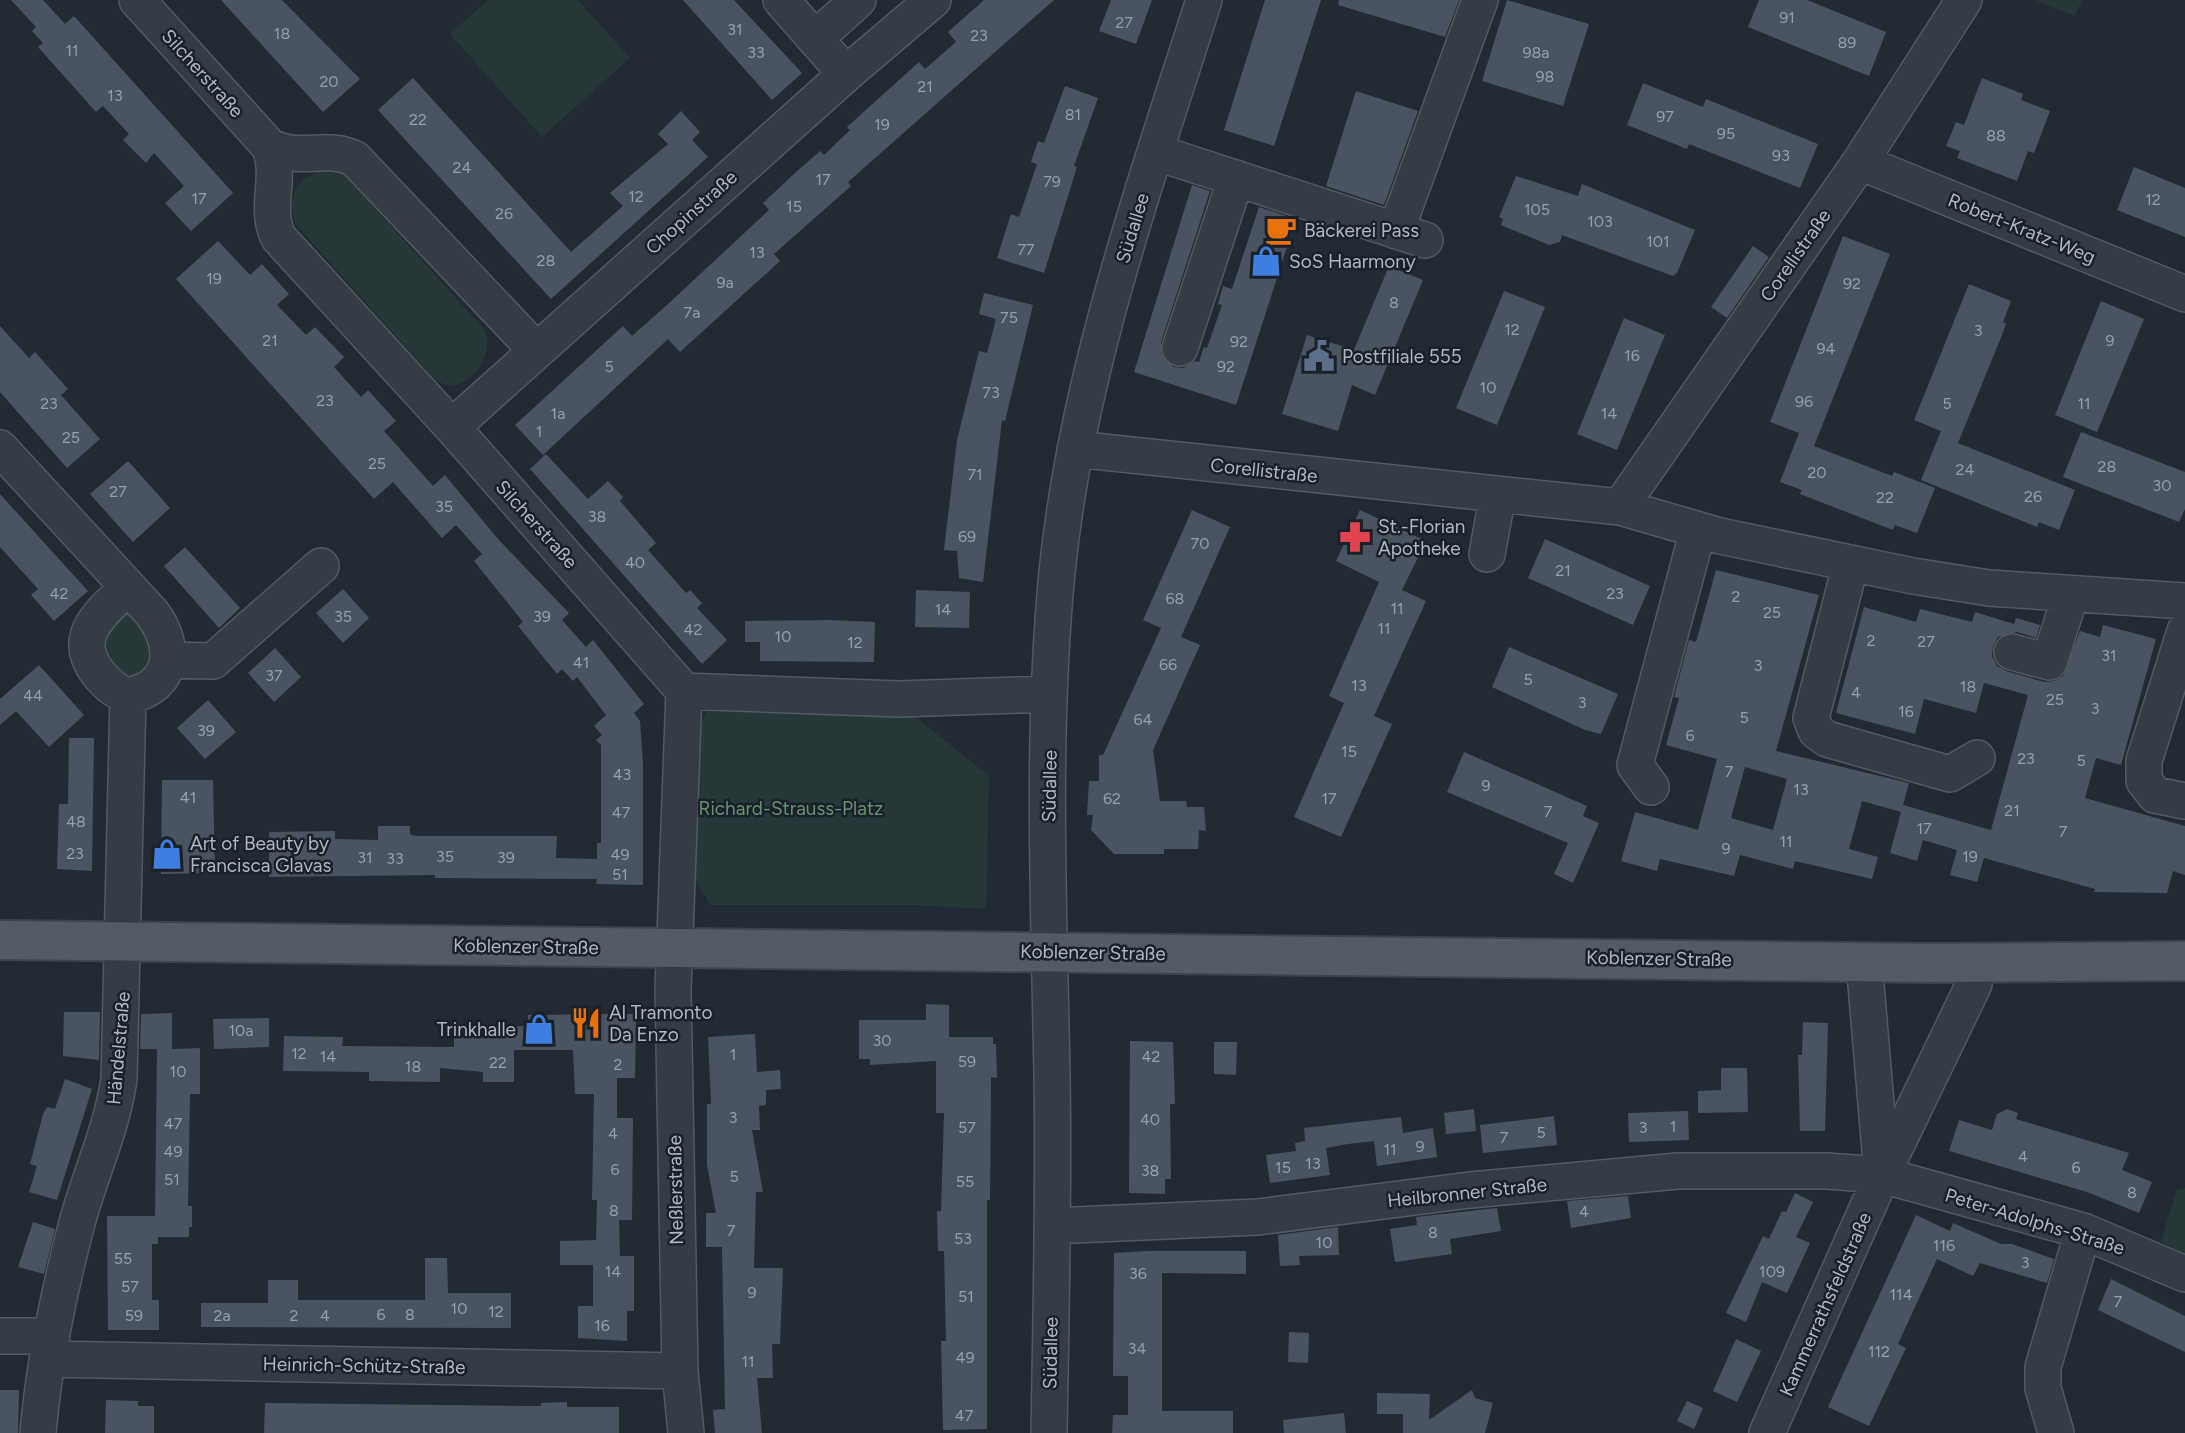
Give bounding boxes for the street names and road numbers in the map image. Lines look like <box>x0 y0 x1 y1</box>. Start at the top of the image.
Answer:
street label: Silcherstraße <box>157 24 248 122</box>
street label: Chopinstraße <box>641 165 742 259</box>
street label: Robert-Kratz-Weg <box>1945 188 2099 269</box>
street label: Südallee <box>1111 190 1154 266</box>
street label: Corellistraße <box>1755 205 1836 306</box>
street label: Corellistraße <box>1209 453 1319 488</box>
street label: Silcherstraße <box>491 475 582 573</box>
street label: Südallee <box>1037 750 1062 822</box>
street label: Koblenzer Straße <box>453 934 599 959</box>
street label: Koblenzer Straße <box>1020 940 1166 965</box>
street label: Koblenzer Straße <box>1586 946 1732 971</box>
street label: Händelstraße <box>102 991 135 1106</box>
street label: Neßlerstraße <box>663 1135 688 1245</box>
street label: Heilbronner Straße <box>1386 1173 1548 1212</box>
street label: Peter-Adolphs-Straße <box>1942 1183 2128 1260</box>
street label: Kammerrathsfeldstraße <box>1775 1209 1876 1400</box>
street label: Südallee <box>1038 1317 1063 1389</box>
street label: Heinrich-Schütz-Straße <box>262 1352 466 1379</box>

